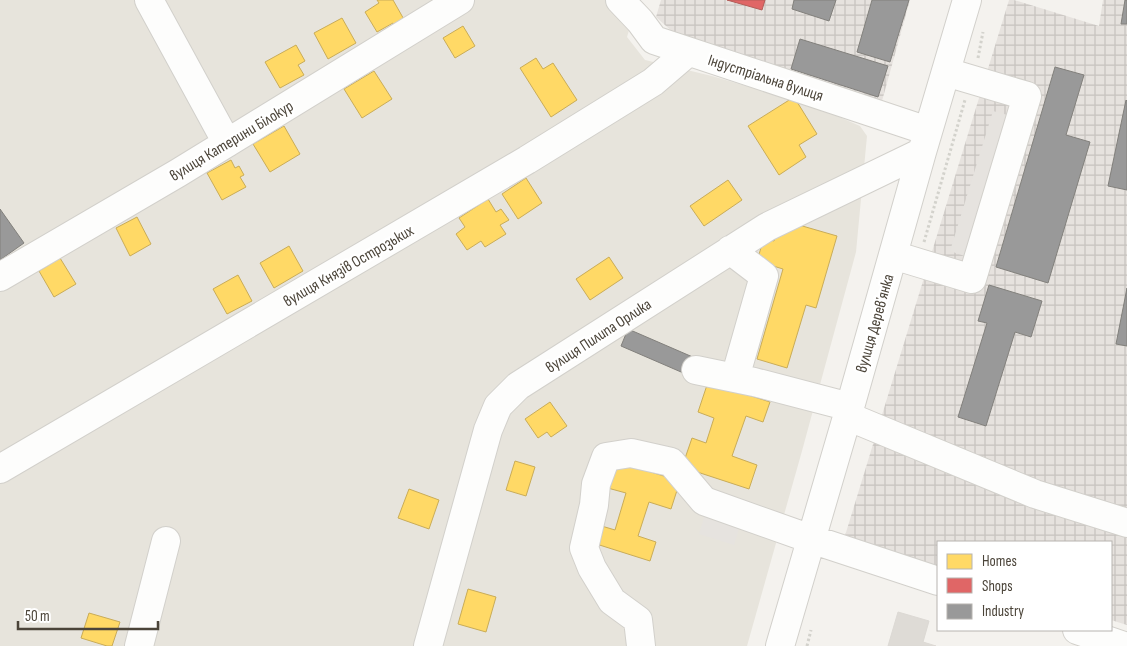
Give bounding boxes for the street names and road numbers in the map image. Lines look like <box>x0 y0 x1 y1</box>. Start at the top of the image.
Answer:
street label: Індустріальна вулиця <box>705 51 826 106</box>
street label: вулиця Катерини Білокур <box>166 97 297 186</box>
street label: вулиця Князів Острозьких <box>280 221 417 311</box>
street label: вулиця Деревʼянка <box>852 272 899 375</box>
street label: вулиця Пилипа Орлика <box>542 295 655 377</box>

